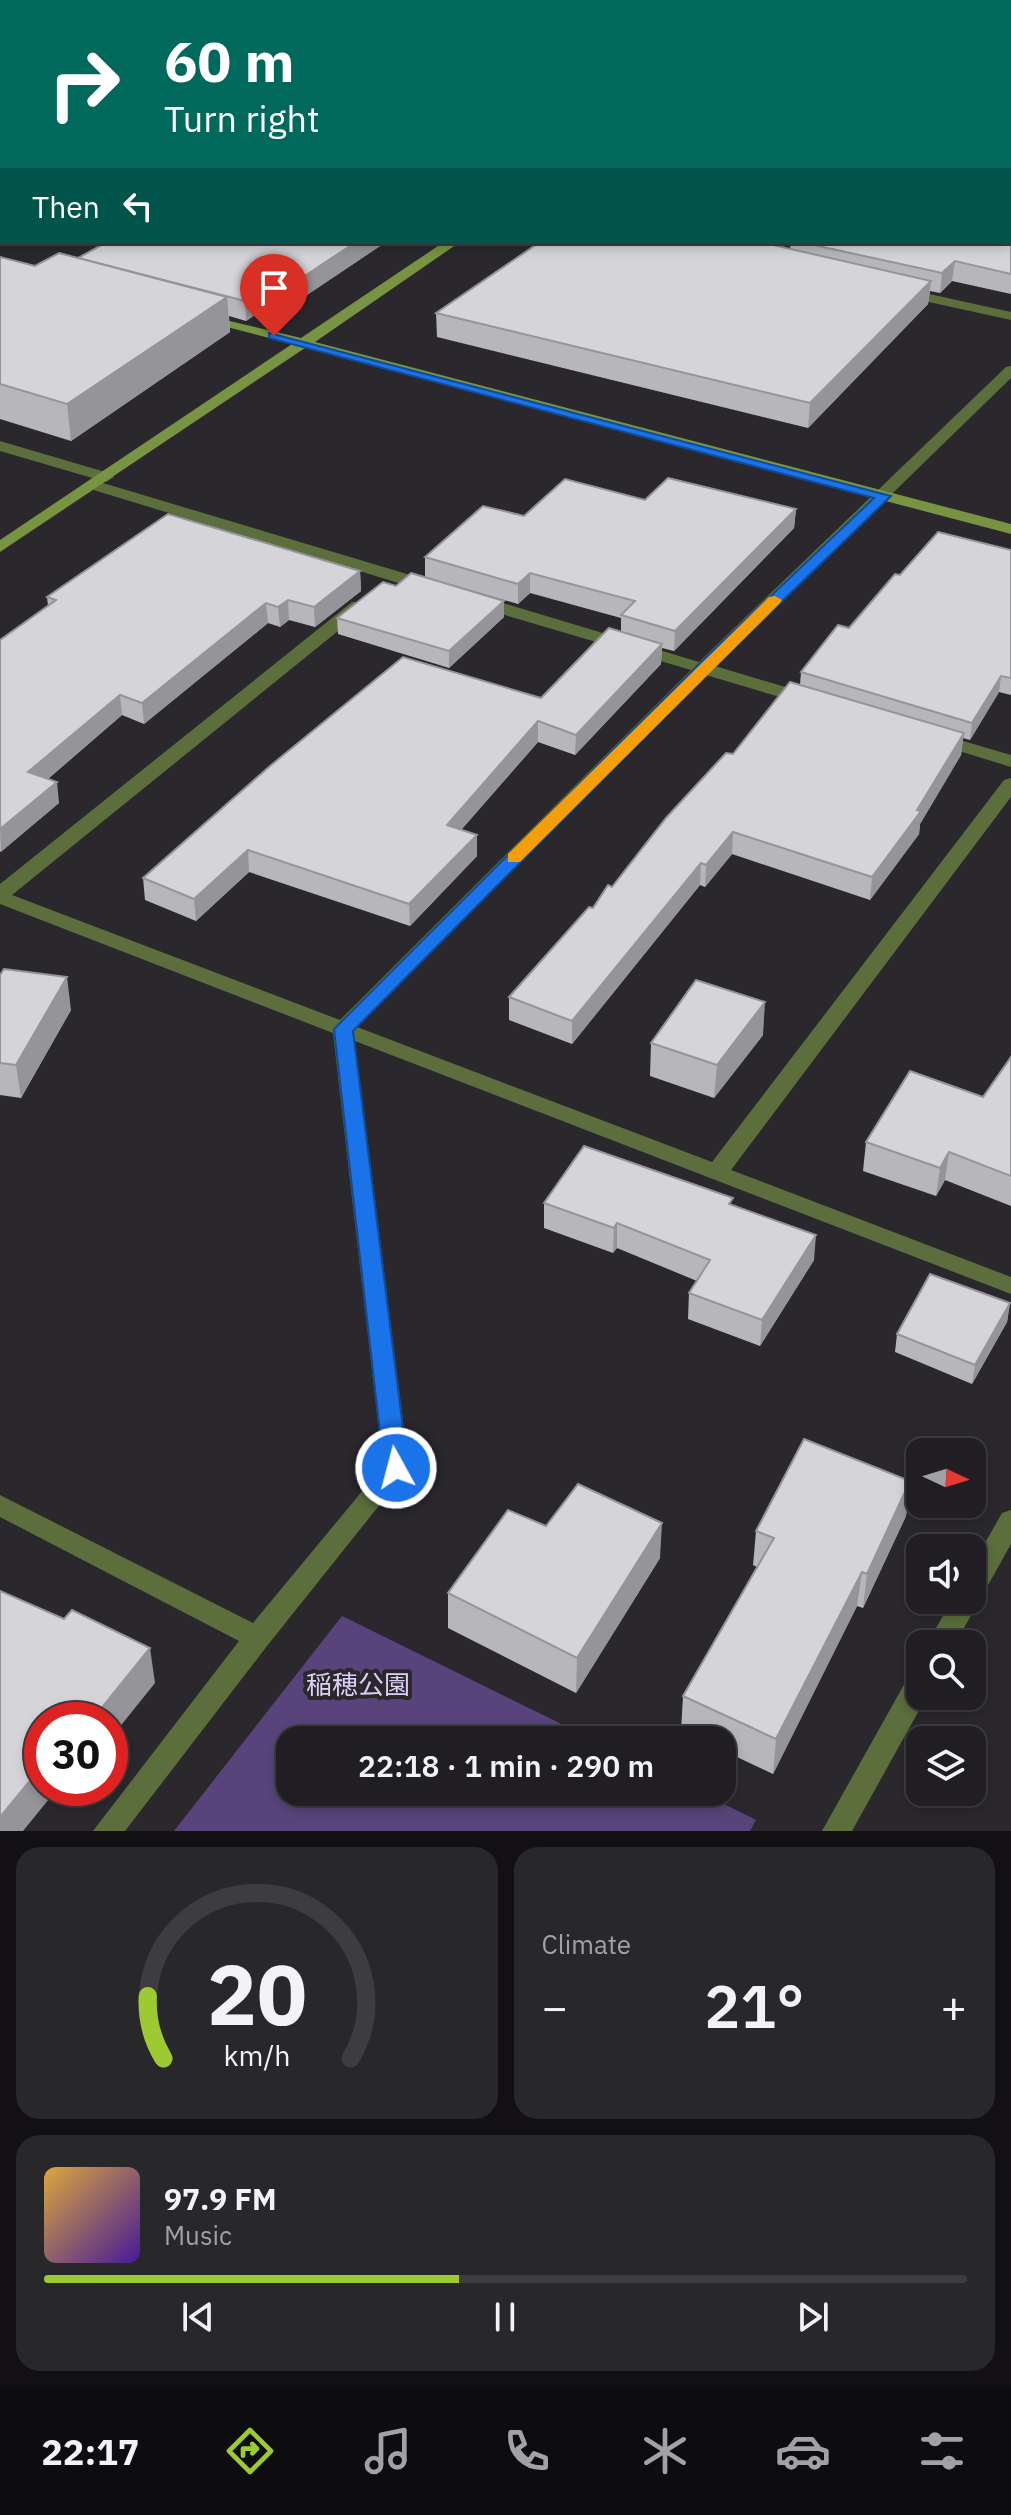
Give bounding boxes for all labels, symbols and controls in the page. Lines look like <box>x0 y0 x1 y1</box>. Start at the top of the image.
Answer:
text: 60 m <box>164 25 294 97</box>
icon: right <box>32 32 136 136</box>
text: Turn right <box>164 95 320 142</box>
icon: left <box>116 184 160 228</box>
text: Then <box>32 187 100 226</box>
pin <box>240 254 308 336</box>
icon: arrive <box>252 266 296 310</box>
position arrow <box>354 1426 438 1510</box>
north arrow <box>906 1438 986 1518</box>
map controls <box>906 1438 986 1806</box>
button: sound <box>906 1534 986 1614</box>
button: search <box>906 1630 986 1710</box>
park label: 稲穂公園 <box>306 1667 410 1701</box>
speed limit sign: 30 <box>24 1702 128 1806</box>
button: layers <box>906 1726 986 1806</box>
text: 22:18 · 1 min · 290 m <box>358 1746 654 1785</box>
text: Climate <box>542 1927 631 1961</box>
text: 20 <box>207 1940 307 2048</box>
text: 21° <box>704 1966 804 2045</box>
text: − <box>542 1978 568 2035</box>
text: + <box>941 1978 967 2035</box>
text: km/h <box>223 2037 290 2074</box>
text: 97.9 FM <box>164 2179 277 2218</box>
text: Music <box>164 2218 232 2252</box>
icon: previous <box>176 2295 220 2339</box>
icon: pause <box>483 2295 527 2339</box>
icon: next <box>791 2295 835 2339</box>
icon: directions <box>222 2423 278 2479</box>
icon: music <box>360 2423 416 2479</box>
icon: phone <box>499 2423 555 2479</box>
icon: climate <box>637 2423 693 2479</box>
icon: car <box>775 2423 831 2479</box>
icon: filters <box>914 2423 970 2479</box>
text: 22:17 <box>41 2428 139 2475</box>

